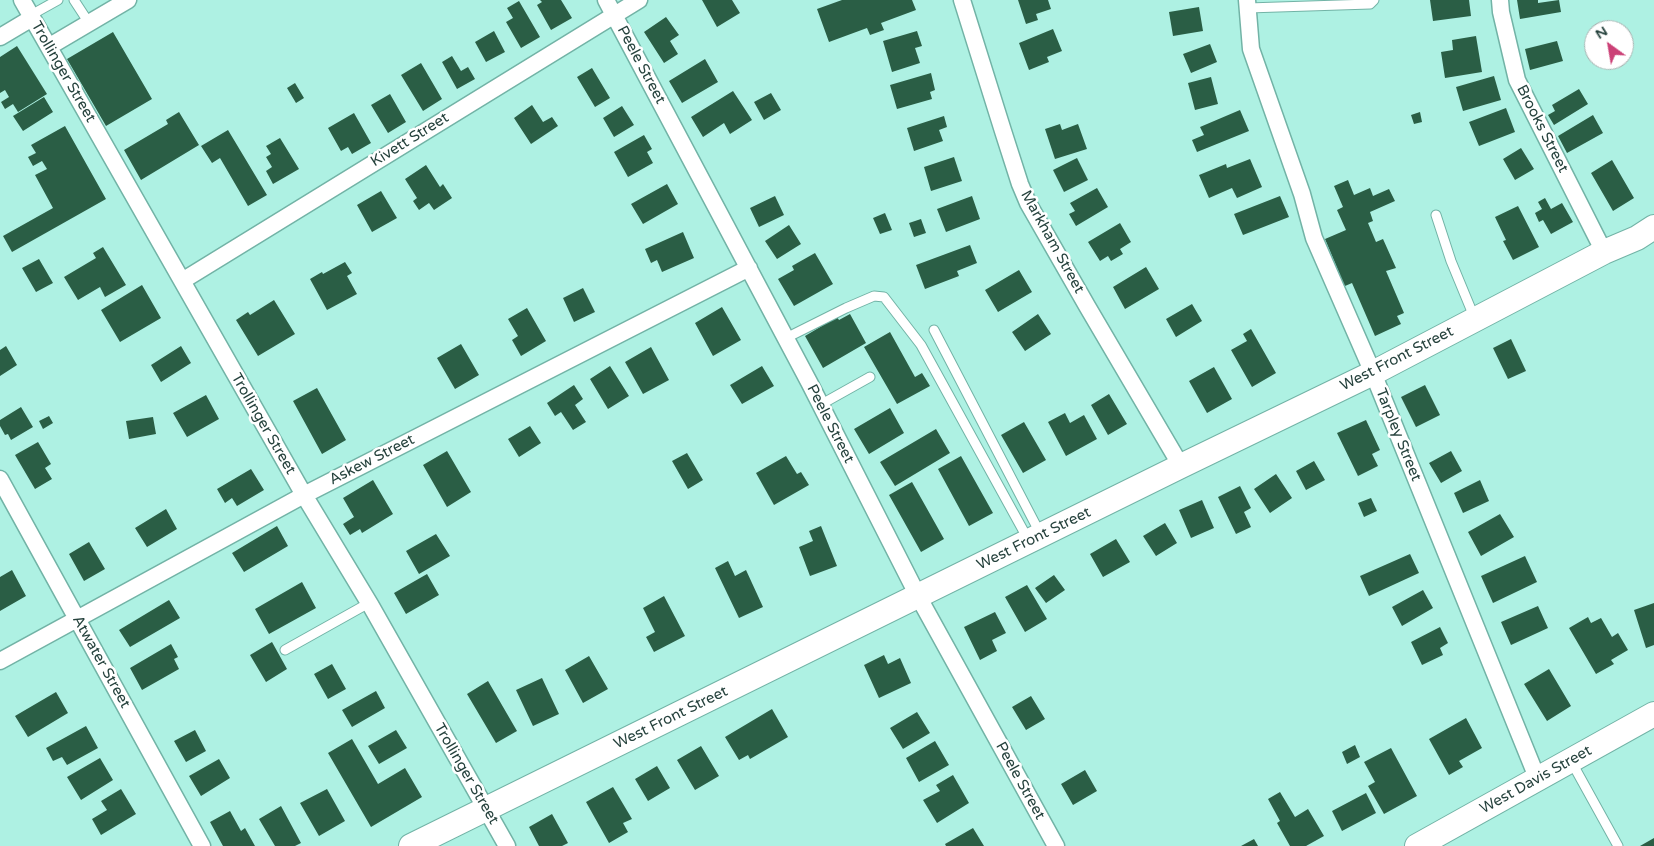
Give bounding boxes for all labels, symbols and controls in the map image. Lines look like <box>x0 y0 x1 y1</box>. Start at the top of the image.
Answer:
street label: Trollinger Street <box>27 18 99 126</box>
north arrow <box>1584 20 1634 70</box>
street label: Peele Street <box>613 23 669 107</box>
text: N <box>1592 23 1611 43</box>
street label: Brooks Street <box>1512 82 1572 176</box>
street label: Kivett Street <box>368 109 452 171</box>
street label: Markham Street <box>1016 187 1088 297</box>
street label: West Front Street <box>1337 323 1457 395</box>
street label: Trollinger Street <box>227 370 299 478</box>
street label: Peele Street <box>802 382 858 466</box>
street label: Tarpley Street <box>1371 386 1425 484</box>
street label: Askew Street <box>326 431 418 489</box>
street label: West Front Street <box>974 504 1094 574</box>
street label: Atwater Street <box>68 613 134 711</box>
street label: West Front Street <box>611 683 731 753</box>
street label: Trollinger Street <box>430 720 502 828</box>
street label: Peele Street <box>991 739 1049 823</box>
street label: West Davis Street <box>1477 742 1595 818</box>

